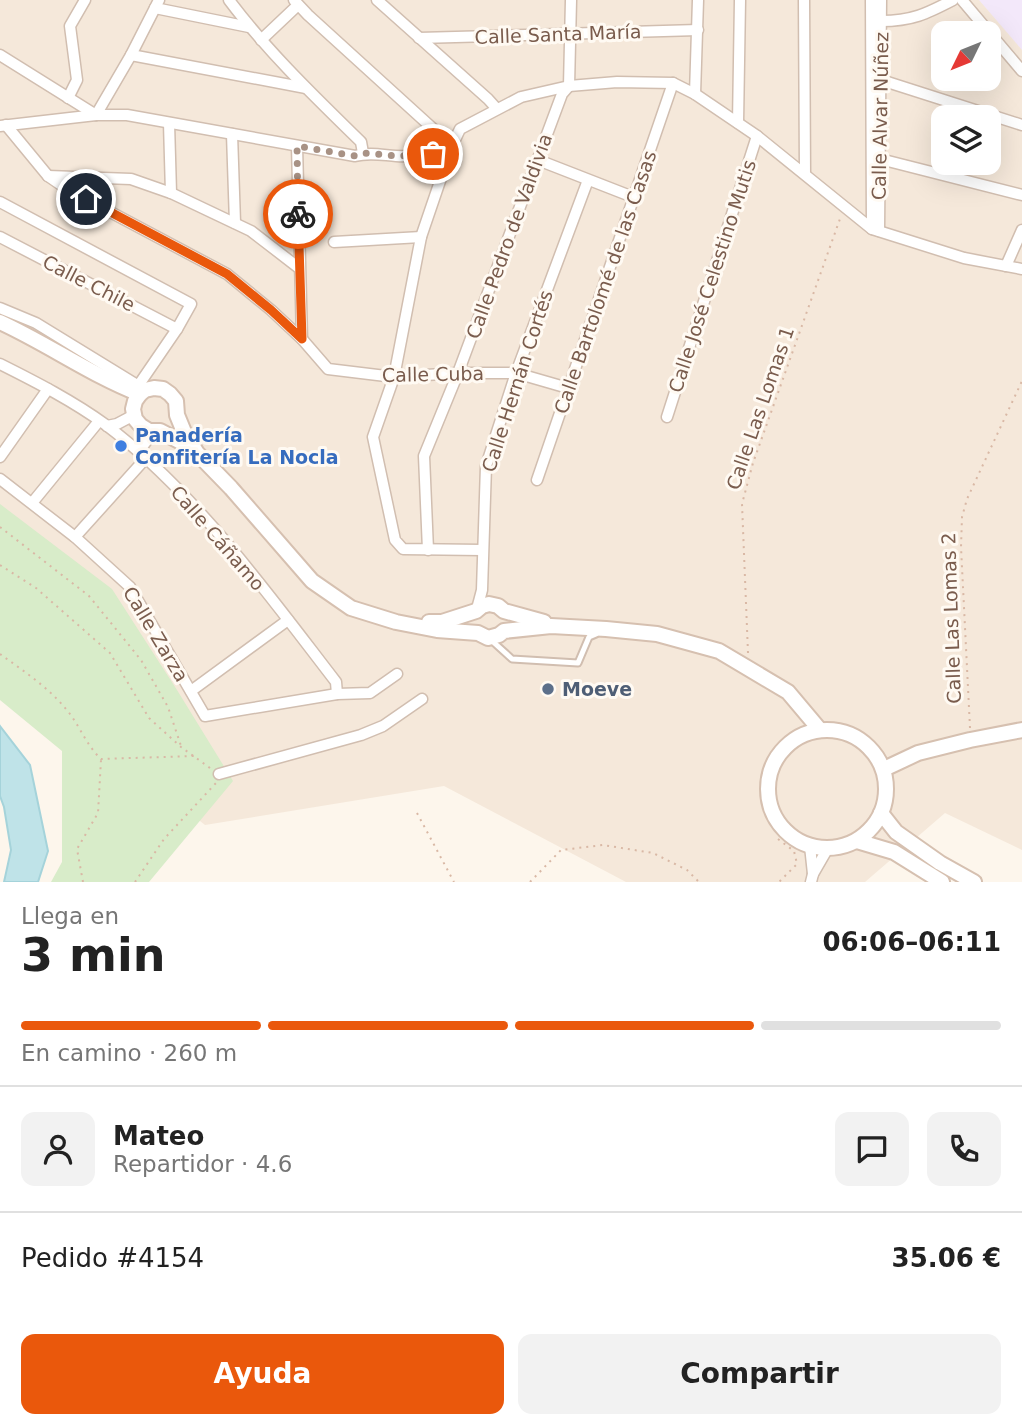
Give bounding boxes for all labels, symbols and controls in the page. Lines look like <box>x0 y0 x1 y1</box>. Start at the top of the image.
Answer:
street label: Calle Santa María <box>474 20 642 48</box>
north arrow <box>931 21 1001 91</box>
map controls <box>931 21 1001 175</box>
street label: Calle Alvar Núñez <box>868 32 892 200</box>
button: layers <box>931 105 1001 175</box>
pin <box>403 124 463 184</box>
street label: Calle Pedro de Valdivia <box>462 131 556 341</box>
icon: bag <box>414 135 452 173</box>
street label: Calle Bartolomé de las Casas <box>550 148 660 416</box>
street label: Calle José Celestino Mutis <box>664 157 760 395</box>
pin <box>56 169 116 229</box>
courier <box>263 179 333 249</box>
icon: home <box>67 180 105 218</box>
icon: bike <box>279 195 317 233</box>
street label: Calle Chile <box>39 250 139 316</box>
street label: Calle Hernán Cortés <box>477 287 557 475</box>
street label: Calle Las Lomas 1 <box>722 323 798 493</box>
street label: Calle Cuba <box>382 362 484 386</box>
place label: Panadería Confitería La Nocla <box>135 424 339 468</box>
marker: Panadería Confitería La Nocla <box>113 438 129 454</box>
street label: Calle Cáñamo <box>166 481 270 595</box>
street label: Calle Las Lomas 2 <box>937 532 965 704</box>
street label: Calle Zarza <box>119 582 193 686</box>
place label: Moeve <box>562 678 632 700</box>
marker: Moeve <box>540 681 556 697</box>
text: Llega en <box>21 903 119 929</box>
text: 06:06–06:11 <box>822 927 1001 957</box>
text: 3 min <box>21 928 165 982</box>
text: En camino · 260 m <box>21 1040 237 1066</box>
button: person <box>21 1112 95 1186</box>
button: chat <box>835 1112 909 1186</box>
button: phone <box>927 1112 1001 1186</box>
text: Mateo <box>113 1121 204 1151</box>
text: Repartidor · 4.6 <box>113 1151 292 1177</box>
text: Pedido #4154 <box>21 1243 204 1273</box>
text: 35.06 € <box>892 1243 1001 1273</box>
button: Ayuda <box>21 1334 504 1414</box>
button: Compartir <box>518 1334 1001 1414</box>

